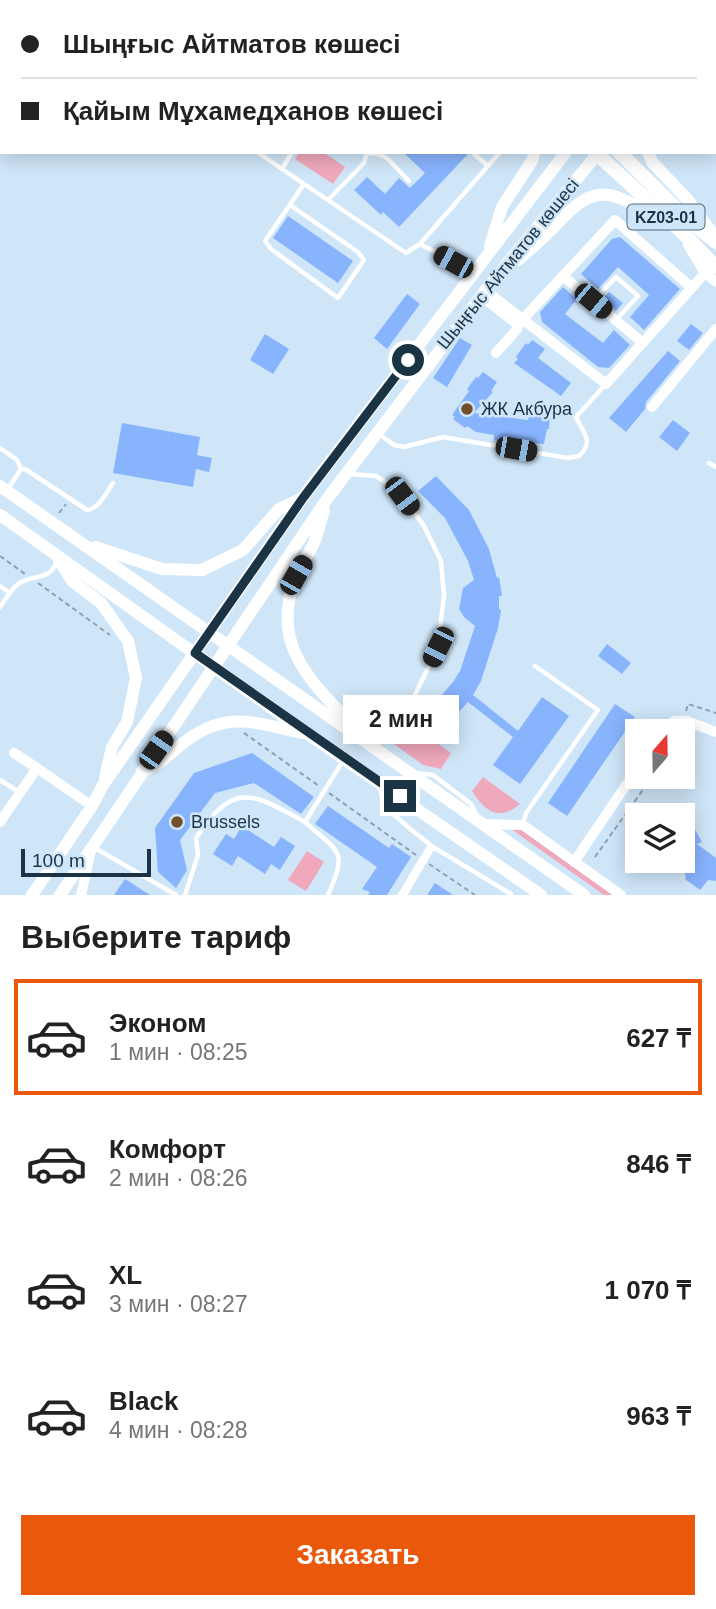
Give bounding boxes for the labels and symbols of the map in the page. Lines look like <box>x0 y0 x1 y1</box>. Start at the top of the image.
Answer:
street label: Шыңғыс Айтматов көшесі <box>433 175 583 353</box>
road number: KZ03-01 <box>628 204 704 230</box>
car <box>430 243 477 281</box>
car <box>571 279 616 323</box>
route start <box>392 344 424 376</box>
place label: ЖК Акбура <box>481 399 573 419</box>
marker: ЖК Акбура <box>459 401 475 417</box>
car <box>494 435 539 463</box>
car <box>381 473 424 519</box>
car <box>277 552 316 598</box>
car <box>420 624 457 670</box>
callout: 2 мин <box>342 694 458 744</box>
north arrow <box>625 719 695 789</box>
car <box>136 727 177 773</box>
route end <box>384 780 416 812</box>
place label: Brussels <box>191 812 260 832</box>
marker: Brussels <box>169 814 185 830</box>
scale bar <box>21 846 150 878</box>

